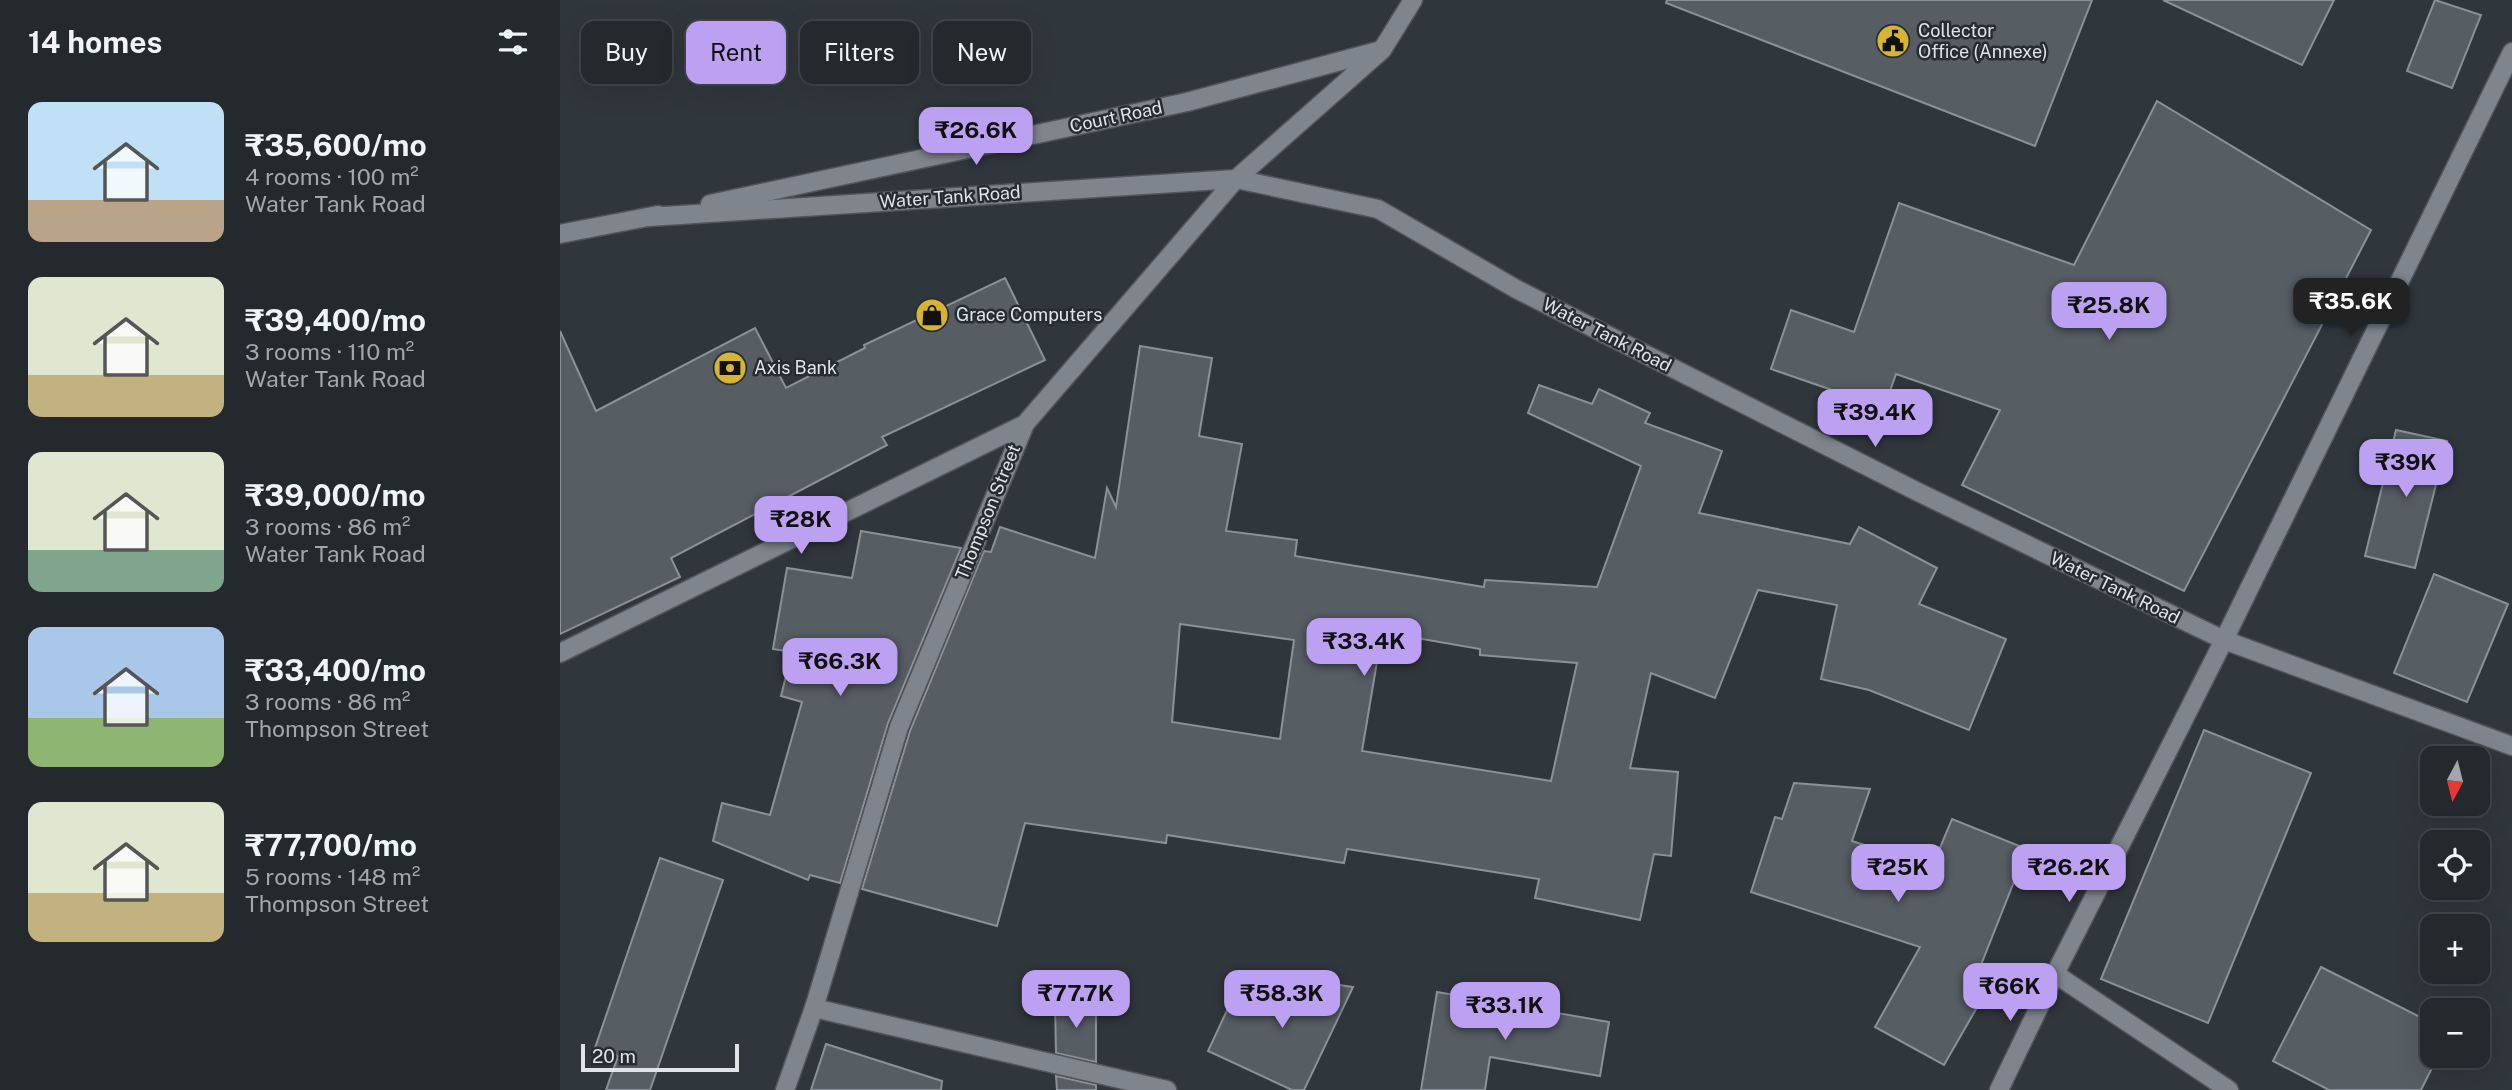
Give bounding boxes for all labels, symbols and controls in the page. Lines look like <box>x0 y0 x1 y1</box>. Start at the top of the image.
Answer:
place label: Collector Office (Annexe) <box>1918 20 2048 62</box>
chip: Buy <box>581 21 672 84</box>
chip: Rent <box>686 21 786 84</box>
chip: Filters <box>800 21 919 84</box>
chip: New <box>933 21 1031 84</box>
public building icon: Collector Office (Annexe) <box>1874 22 1912 60</box>
icon: filters <box>494 23 532 61</box>
text: 14 homes <box>28 24 162 60</box>
street label: Court Road <box>1068 96 1164 137</box>
pin: ₹26.6K <box>919 108 1033 167</box>
text: ₹26.6K <box>935 116 1017 143</box>
text: ₹35,600/mo <box>245 127 427 163</box>
icon: home <box>84 130 168 214</box>
text: 4 rooms · 100 m² <box>245 163 419 190</box>
street label: Water Tank Road <box>879 181 1021 212</box>
text: Water Tank Road <box>245 190 426 217</box>
pin: ₹35.6K <box>2294 278 2408 338</box>
pin: ₹25.8K <box>2052 282 2166 342</box>
text: ₹35.6K <box>2309 287 2393 314</box>
text: ₹25.8K <box>2067 291 2151 318</box>
street label: Water Tank Road <box>1539 293 1675 376</box>
shop icon: Grace Computers <box>913 296 951 334</box>
text: ₹39,400/mo <box>245 302 426 338</box>
place label: Grace Computers <box>956 304 1102 325</box>
icon: home <box>84 305 168 389</box>
text: 3 rooms · 110 m² <box>245 338 414 365</box>
bank icon: Axis Bank <box>711 349 749 387</box>
place label: Axis Bank <box>754 357 837 378</box>
text: Water Tank Road <box>245 365 426 392</box>
pin: ₹39.4K <box>1818 390 1932 449</box>
text: ₹39.4K <box>1834 398 1916 425</box>
pin: ₹39K <box>2365 440 2447 499</box>
street label: Thompson Street <box>951 441 1024 583</box>
text: ₹39K <box>2375 448 2437 475</box>
text: ₹39,000/mo <box>245 477 426 513</box>
icon: home <box>84 480 168 564</box>
pin: ₹28K <box>760 496 842 556</box>
text: ₹28K <box>770 505 832 532</box>
text: 3 rooms · 86 m² <box>245 513 411 540</box>
text: Water Tank Road <box>245 540 426 567</box>
street label: Water Tank Road <box>2047 547 2183 628</box>
pin: ₹33.4K <box>1307 618 1421 678</box>
text: ₹33.4K <box>1322 627 1406 654</box>
pin: ₹66.3K <box>783 638 897 698</box>
text: ₹66.3K <box>798 647 882 674</box>
text: ₹33,400/mo <box>245 652 426 688</box>
icon: home <box>84 655 168 739</box>
text: 3 rooms · 86 m² <box>245 688 411 715</box>
text: Thompson Street <box>245 715 429 742</box>
north arrow <box>2420 746 2490 816</box>
map controls <box>2420 746 2490 1068</box>
text: ₹77,700/mo <box>245 827 417 863</box>
icon: home <box>84 830 168 914</box>
button: locate <box>2420 830 2490 900</box>
pin: ₹25K <box>1857 844 1939 904</box>
pin: ₹26.2K <box>2012 844 2126 904</box>
text: ₹25K <box>1867 853 1929 880</box>
text: ₹26.2K <box>2028 853 2110 880</box>
text: 5 rooms · 148 m² <box>245 863 420 890</box>
text: Thompson Street <box>245 890 429 917</box>
button: + <box>2420 914 2490 984</box>
pin: ₹66K <box>1969 964 2051 1023</box>
pin: ₹77.7K <box>1019 970 1133 1030</box>
pin: ₹58.3K <box>1225 970 1339 1030</box>
text: ₹66K <box>1979 972 2041 999</box>
text: ₹77.7K <box>1038 979 1114 1006</box>
text: ₹58.3K <box>1240 979 1324 1006</box>
pin: ₹33.1K <box>1448 982 1562 1042</box>
text: ₹33.1K <box>1466 991 1544 1018</box>
button: − <box>2420 998 2490 1068</box>
scale bar <box>581 1041 738 1073</box>
text: 20 m <box>592 1045 636 1067</box>

